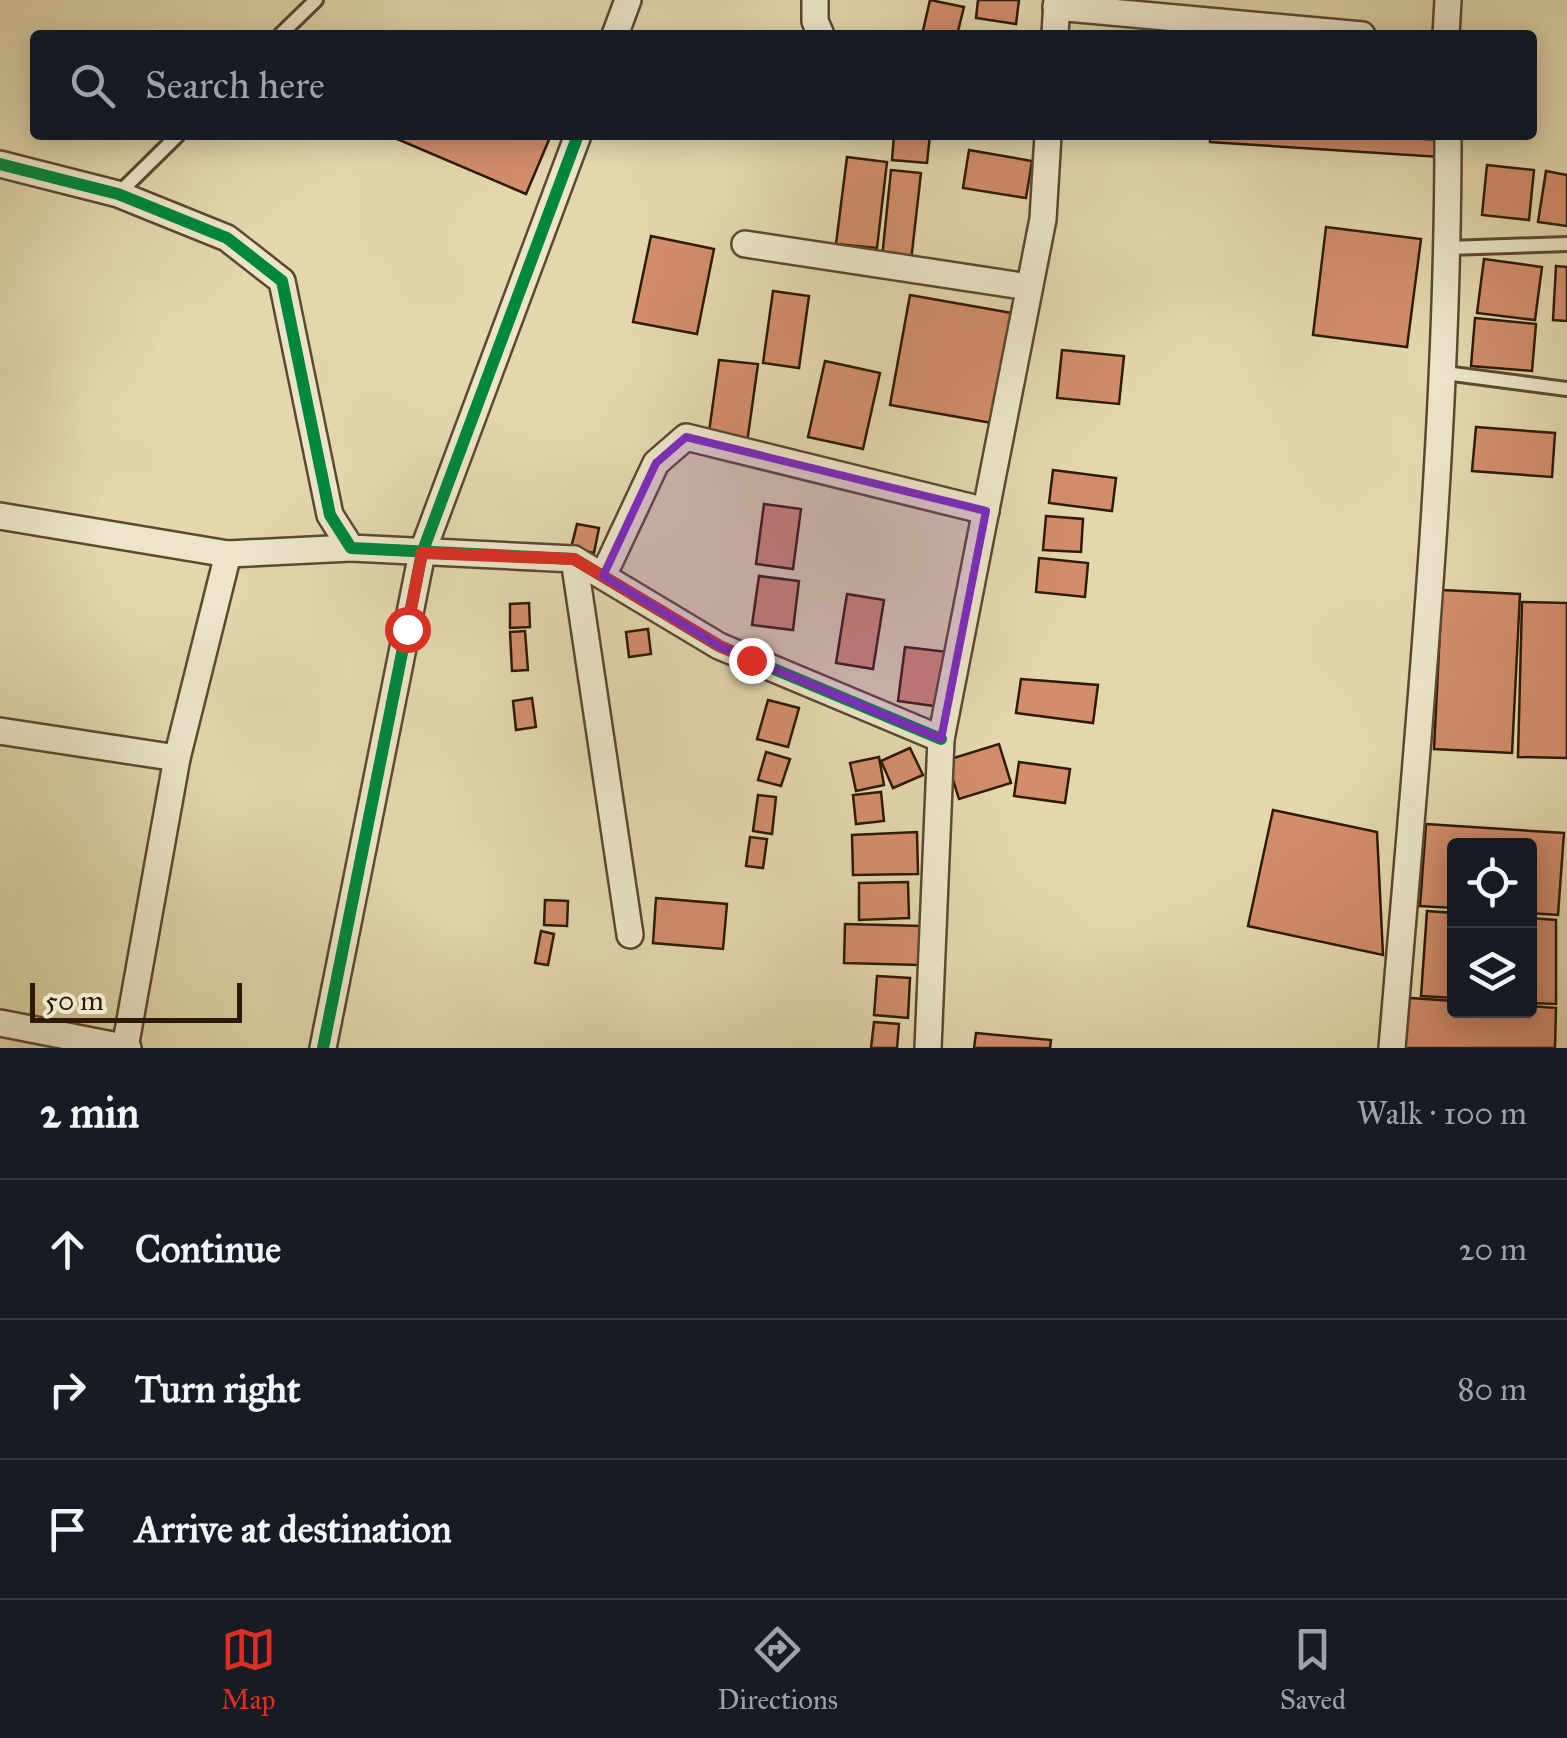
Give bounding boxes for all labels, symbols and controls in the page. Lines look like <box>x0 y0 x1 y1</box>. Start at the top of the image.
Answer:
search box <box>30 30 1537 140</box>
icon: search <box>65 58 120 113</box>
text: Search here <box>145 62 325 108</box>
route start <box>385 607 431 653</box>
route end <box>729 638 775 684</box>
map controls <box>1447 838 1537 1018</box>
button: locate <box>1447 838 1537 928</box>
button: layers <box>1447 928 1537 1018</box>
scale bar <box>30 978 242 1023</box>
text: 50 m <box>45 983 104 1018</box>
text: 2 min <box>40 1087 139 1139</box>
text: Walk · 100 m <box>1357 1094 1527 1133</box>
icon: ahead <box>40 1222 95 1277</box>
text: Continue <box>135 1226 281 1272</box>
text: 20 m <box>1459 1230 1527 1269</box>
icon: right <box>40 1362 95 1417</box>
text: Turn right <box>135 1366 301 1412</box>
text: 80 m <box>1458 1370 1527 1409</box>
icon: arrive <box>40 1502 95 1557</box>
text: Arrive at destination <box>135 1506 452 1552</box>
tab: Map <box>221 1622 276 1717</box>
tab: Directions <box>717 1622 838 1717</box>
tab: Saved <box>1280 1622 1346 1717</box>

